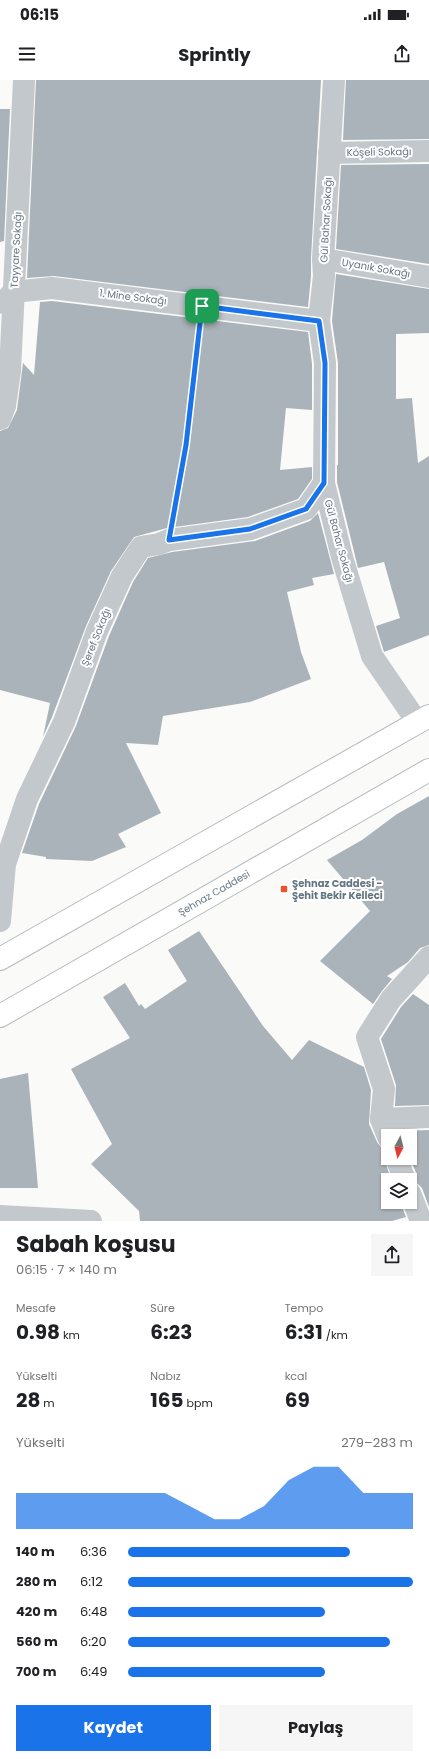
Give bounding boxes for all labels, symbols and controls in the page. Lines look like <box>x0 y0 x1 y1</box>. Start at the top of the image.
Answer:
text: 06:15 <box>20 4 59 25</box>
text: Sprintly <box>178 42 251 67</box>
icon: menu <box>16 43 38 65</box>
icon: share <box>391 43 413 65</box>
street label: Köşeli Sokağı <box>346 144 412 160</box>
street label: Gül Bahar Sokağı <box>316 177 336 263</box>
street label: Tayyare Sokağı <box>7 212 25 288</box>
street label: Uyanık Sokağı <box>341 255 411 281</box>
street label: 1. Mine Sokağı <box>98 285 168 309</box>
pin <box>185 289 219 323</box>
icon: arrive <box>191 295 213 317</box>
street label: Gül Bahar Sokağı <box>321 498 357 584</box>
street label: Şeref Sokağı <box>78 606 114 668</box>
street label: Şehnaz Caddesi <box>175 866 253 920</box>
place label: Şehnaz Caddesi - Şehit Bekir Kelleci <box>292 876 383 903</box>
marker: Şehnaz Caddesi - Şehit Bekir Kelleci <box>279 884 289 894</box>
north arrow <box>381 1129 417 1165</box>
map controls <box>381 1129 417 1209</box>
button: layers <box>381 1173 417 1209</box>
text: Sabah koşusu <box>16 1229 176 1260</box>
button: share <box>371 1234 413 1276</box>
text: 06:15 · 7 × 140 m <box>16 1260 117 1279</box>
text: Mesafe <box>16 1300 56 1316</box>
text: Süre <box>150 1300 175 1316</box>
text: Tempo <box>285 1300 323 1316</box>
text: 0.98 <box>16 1318 60 1346</box>
text: 6:23 <box>150 1318 192 1346</box>
text: 6:31 <box>285 1318 323 1346</box>
text: km <box>60 1327 80 1343</box>
text: /km <box>323 1327 348 1343</box>
text: Yükselti <box>16 1368 57 1384</box>
text: Nabız <box>150 1368 181 1384</box>
text: kcal <box>285 1368 307 1384</box>
text: 28 <box>16 1386 40 1414</box>
text: 165 <box>150 1386 184 1414</box>
text: 69 <box>285 1386 310 1414</box>
text: m <box>40 1395 55 1411</box>
text: bpm <box>184 1395 213 1411</box>
text: Yükselti <box>16 1433 65 1452</box>
text: 279–283 m <box>341 1433 413 1452</box>
text: 140 m <box>16 1542 55 1561</box>
text: 6:36 <box>80 1542 107 1561</box>
text: 280 m <box>16 1572 57 1591</box>
text: 6:12 <box>80 1572 103 1591</box>
text: 420 m <box>16 1602 57 1621</box>
text: 6:48 <box>80 1602 107 1621</box>
text: 560 m <box>16 1632 58 1651</box>
text: 6:20 <box>80 1632 107 1651</box>
text: 700 m <box>16 1662 56 1681</box>
text: 6:49 <box>80 1662 107 1681</box>
button: Kaydet <box>16 1705 211 1751</box>
button: Paylaş <box>219 1705 413 1751</box>

